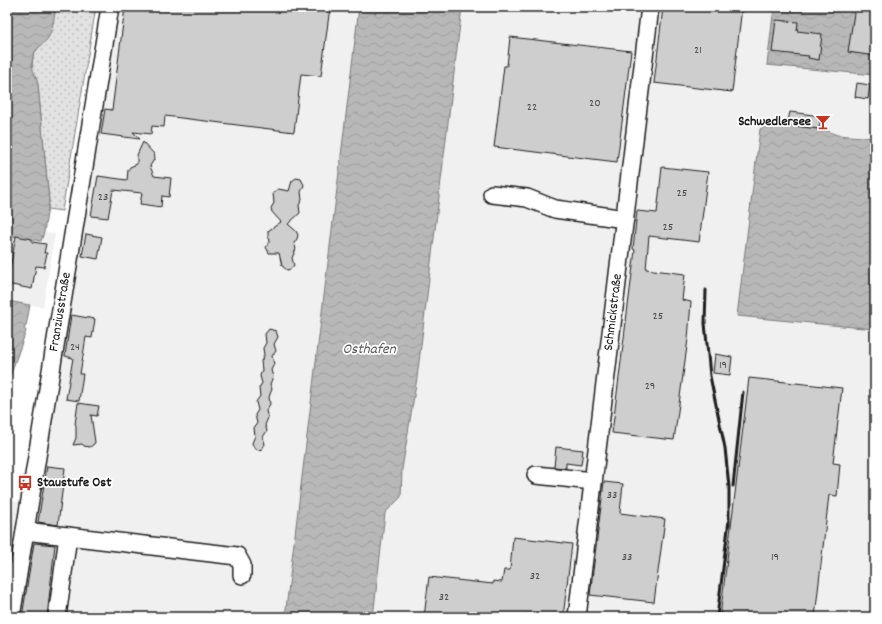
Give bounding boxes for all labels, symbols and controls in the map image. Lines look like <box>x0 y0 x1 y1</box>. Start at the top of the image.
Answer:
house number: 21 <box>694 42 702 59</box>
house number: 20 <box>589 95 601 112</box>
house number: 22 <box>527 99 537 116</box>
place label: Schwedlersee <box>738 112 811 132</box>
bar icon: Schwedlersee <box>814 113 832 131</box>
house number: 25 <box>677 185 687 202</box>
house number: 23 <box>98 189 108 206</box>
house number: 25 <box>663 219 673 236</box>
street label: Franziusstraße <box>44 271 77 353</box>
street label: Schmickstraße <box>599 273 628 352</box>
house number: 25 <box>653 308 663 325</box>
house number: 24 <box>70 339 80 356</box>
water label: Osthafen <box>342 339 397 361</box>
house number: 19 <box>719 357 727 374</box>
house number: 29 <box>645 378 655 395</box>
place label: Staustufe Ost <box>37 473 112 493</box>
bus stop icon: Staustufe Ost <box>16 474 34 492</box>
house number: 33 <box>607 487 617 504</box>
house number: 33 <box>622 549 632 566</box>
house number: 19 <box>771 549 779 566</box>
house number: 32 <box>530 568 540 585</box>
house number: 32 <box>439 589 449 606</box>

